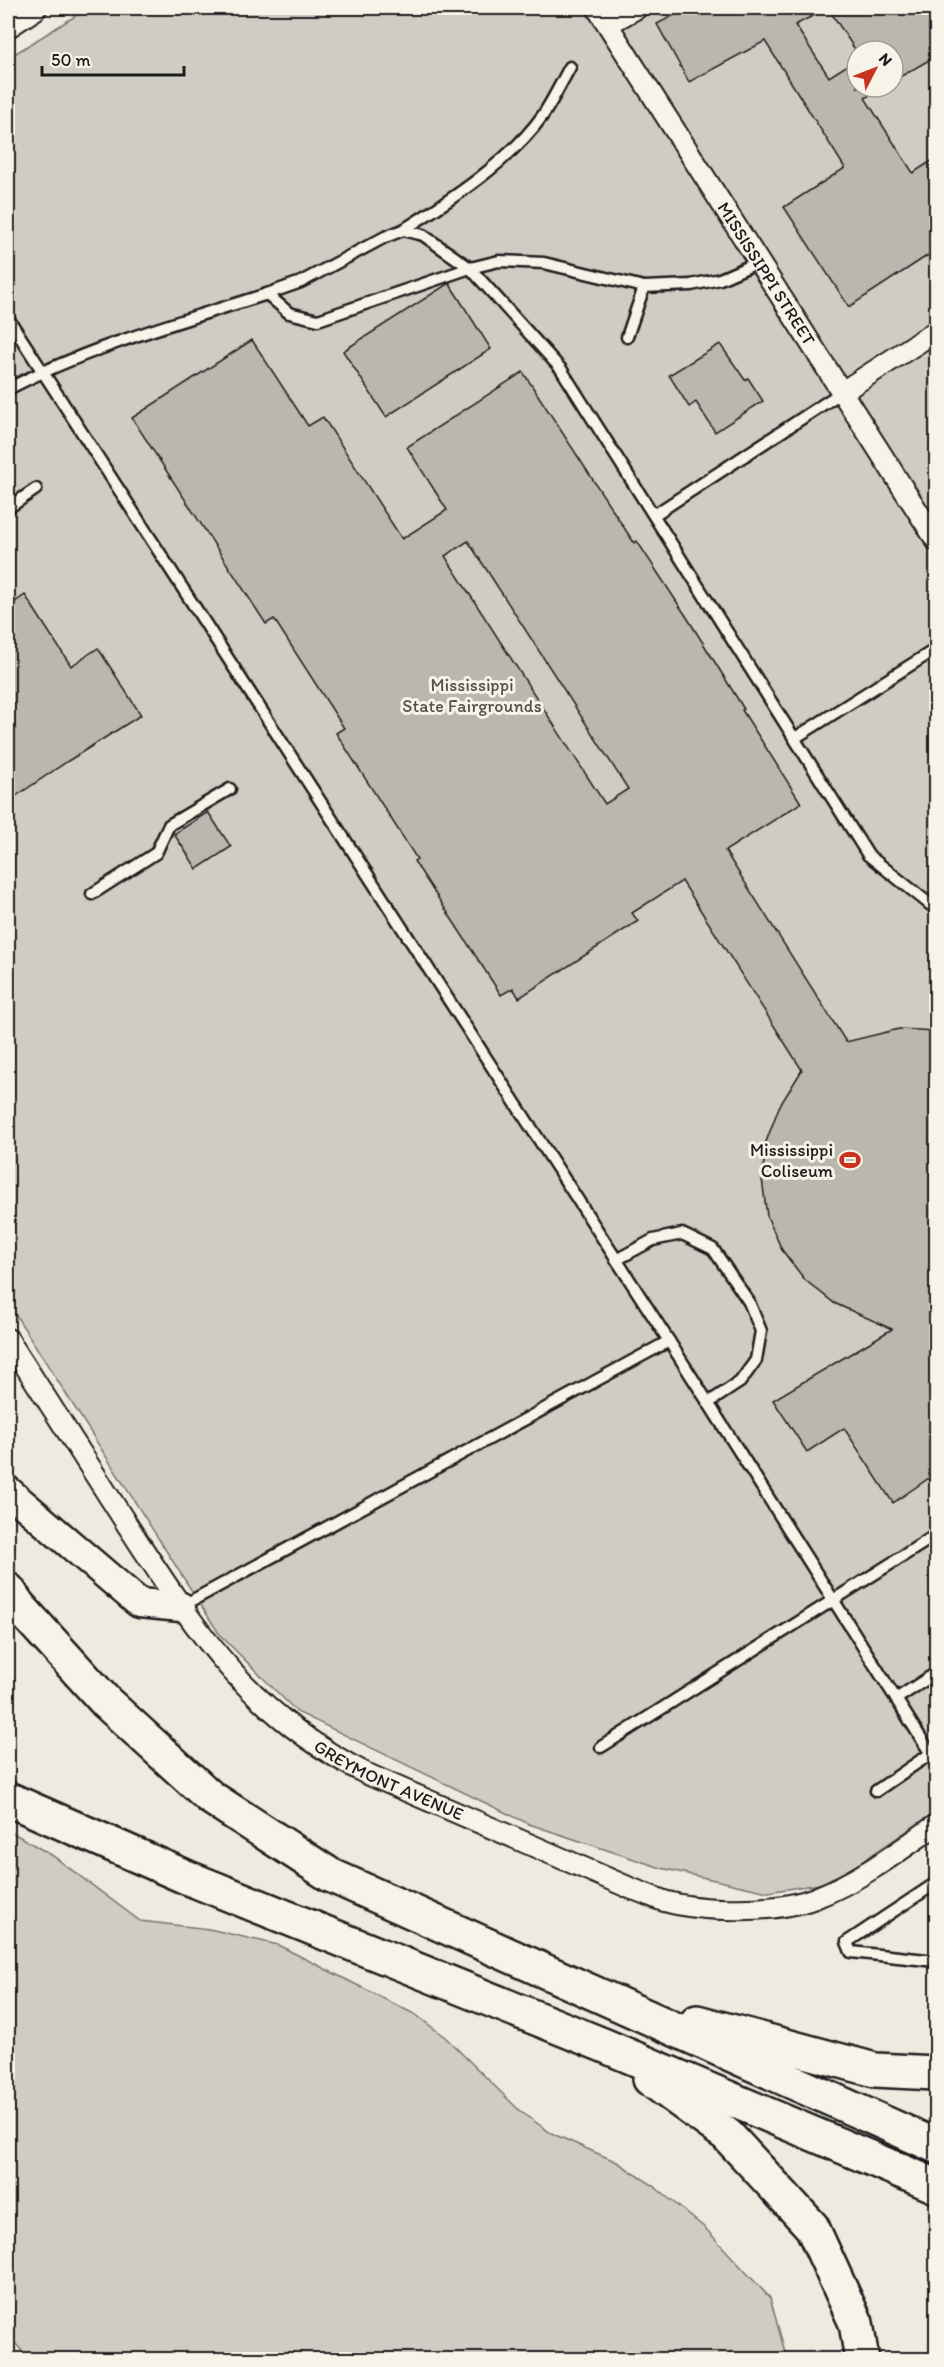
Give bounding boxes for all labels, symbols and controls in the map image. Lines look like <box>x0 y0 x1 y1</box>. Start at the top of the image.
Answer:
scale bar <box>42 39 184 77</box>
north arrow <box>845 39 905 99</box>
text: 50 m <box>51 49 91 71</box>
text: N <box>875 49 896 70</box>
street label: MISSISSIPPI STREET <box>712 198 820 349</box>
park label: Mississippi State Fairgrounds <box>402 674 542 717</box>
place label: Mississippi Coliseum <box>750 1139 833 1182</box>
sports icon: Mississippi Coliseum <box>838 1148 862 1172</box>
street label: GREYMONT AVENUE <box>310 1735 467 1825</box>

